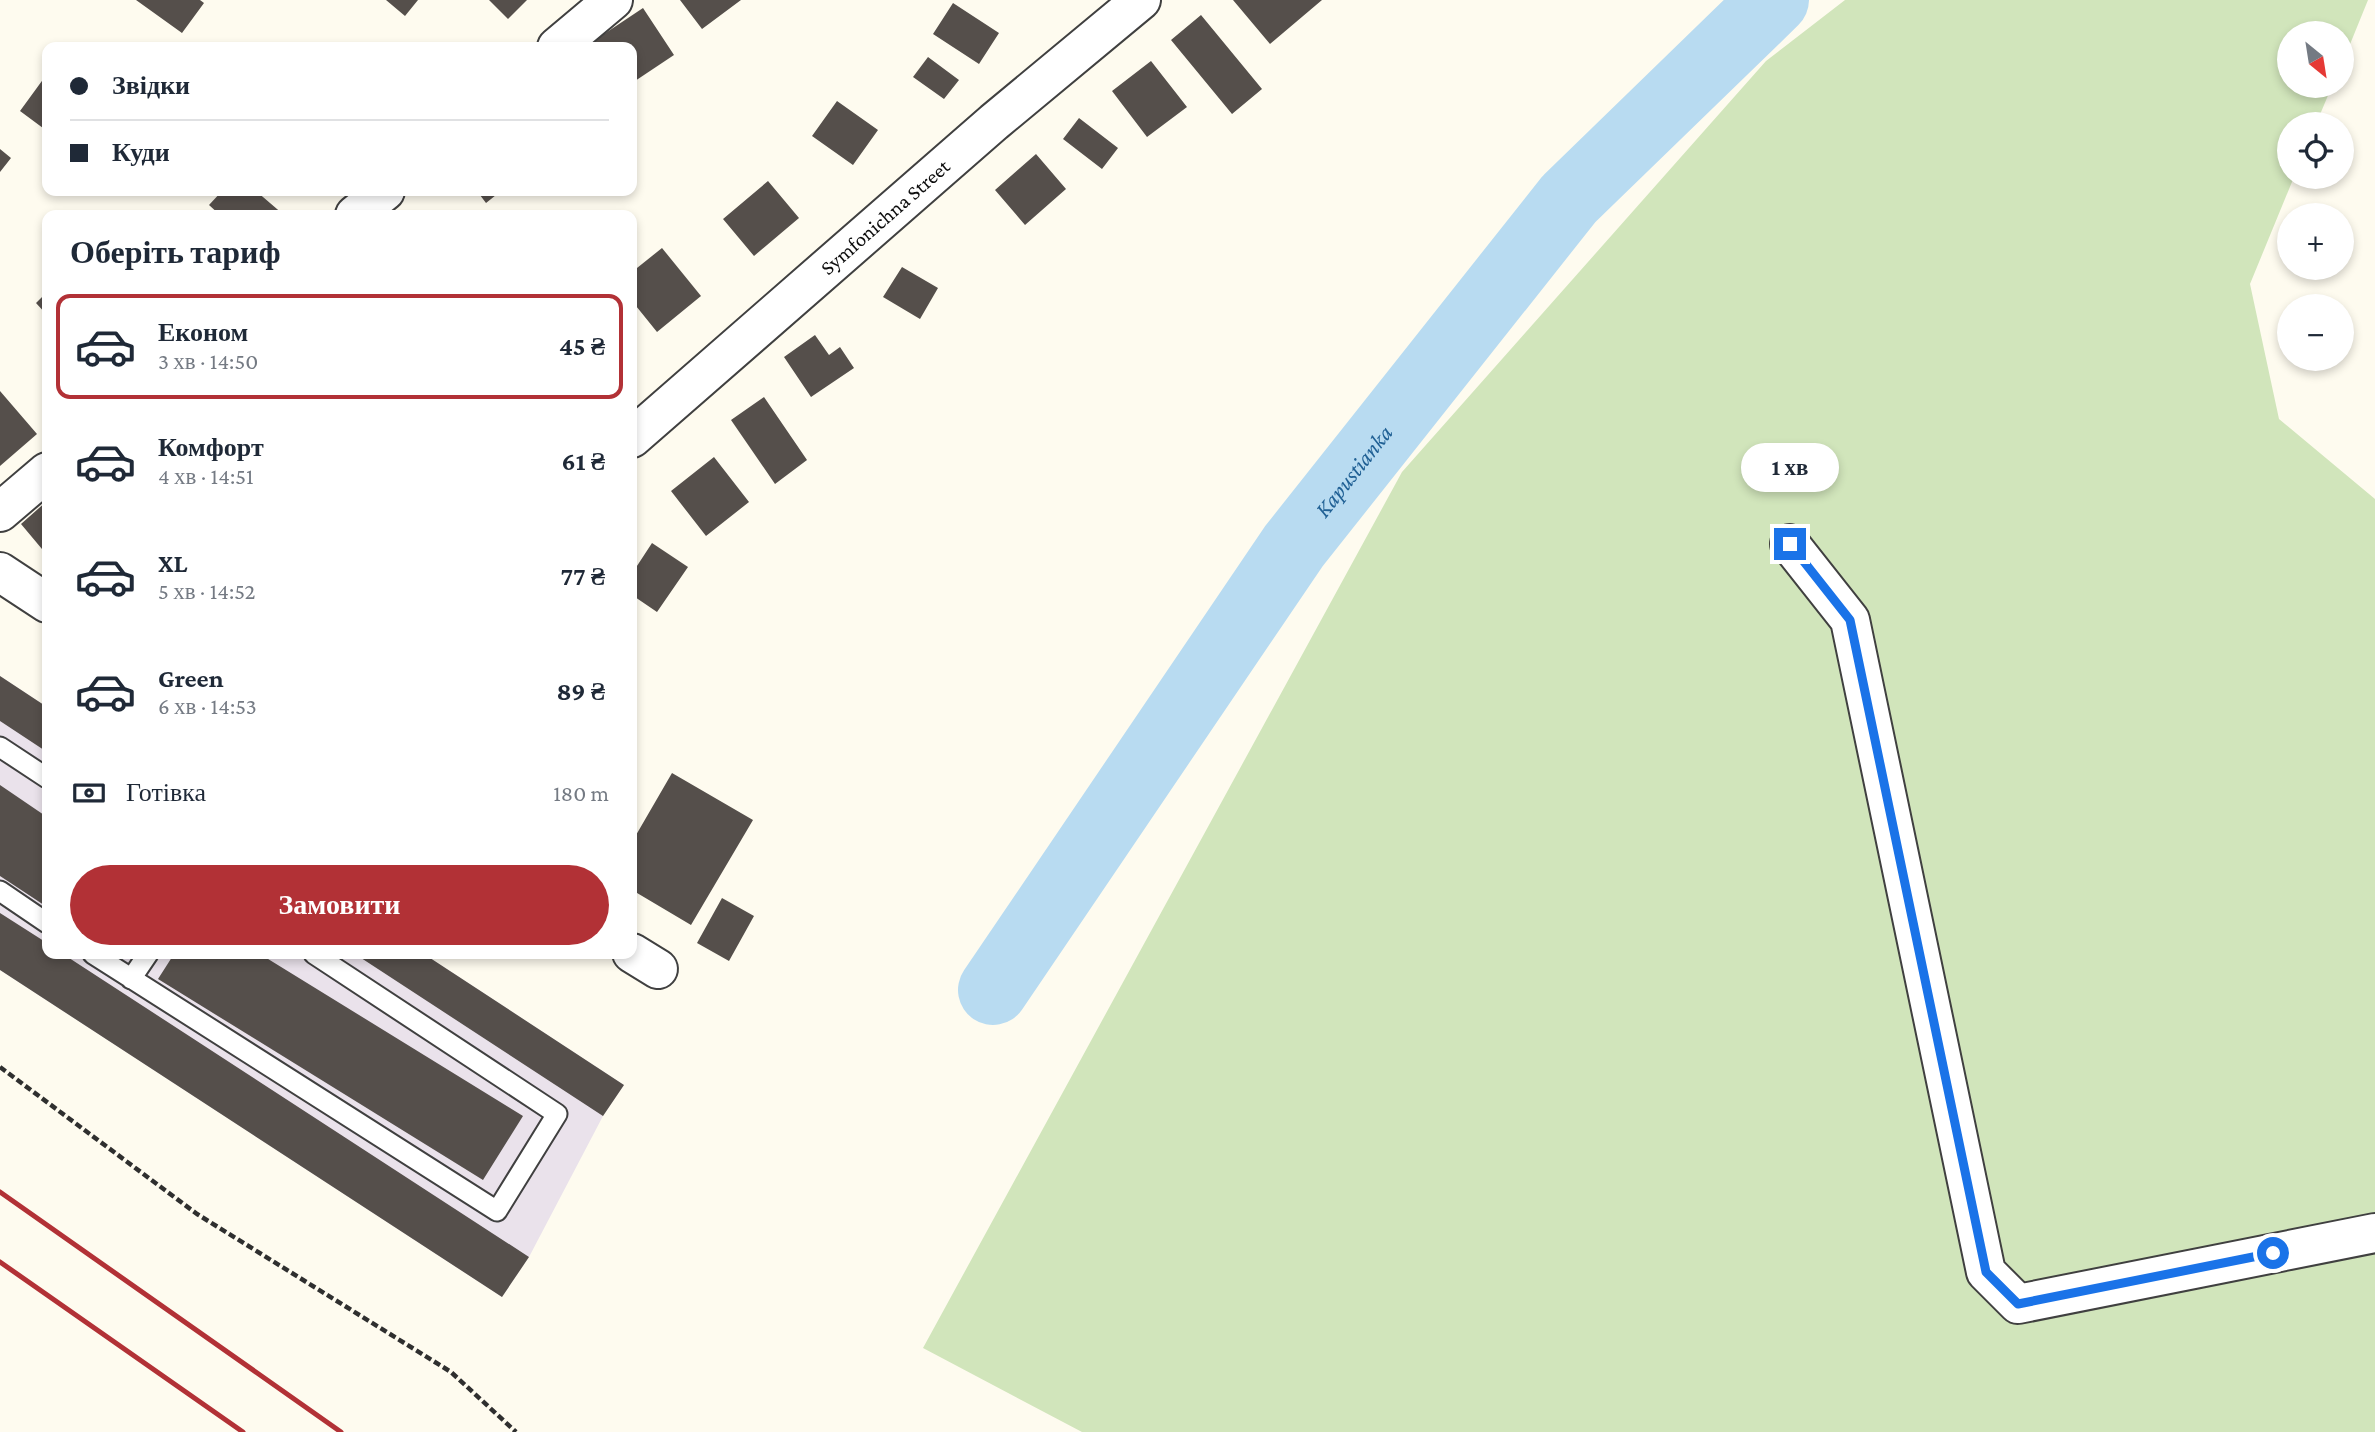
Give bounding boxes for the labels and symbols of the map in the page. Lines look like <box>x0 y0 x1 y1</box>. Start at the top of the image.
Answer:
north arrow <box>2277 21 2354 98</box>
street label: Symfonichna Street <box>816 154 955 280</box>
water label: Kapustianka <box>1309 420 1398 522</box>
callout: 1 хв <box>1741 442 1839 491</box>
route end <box>1774 528 1806 560</box>
route start <box>2257 1237 2289 1269</box>

